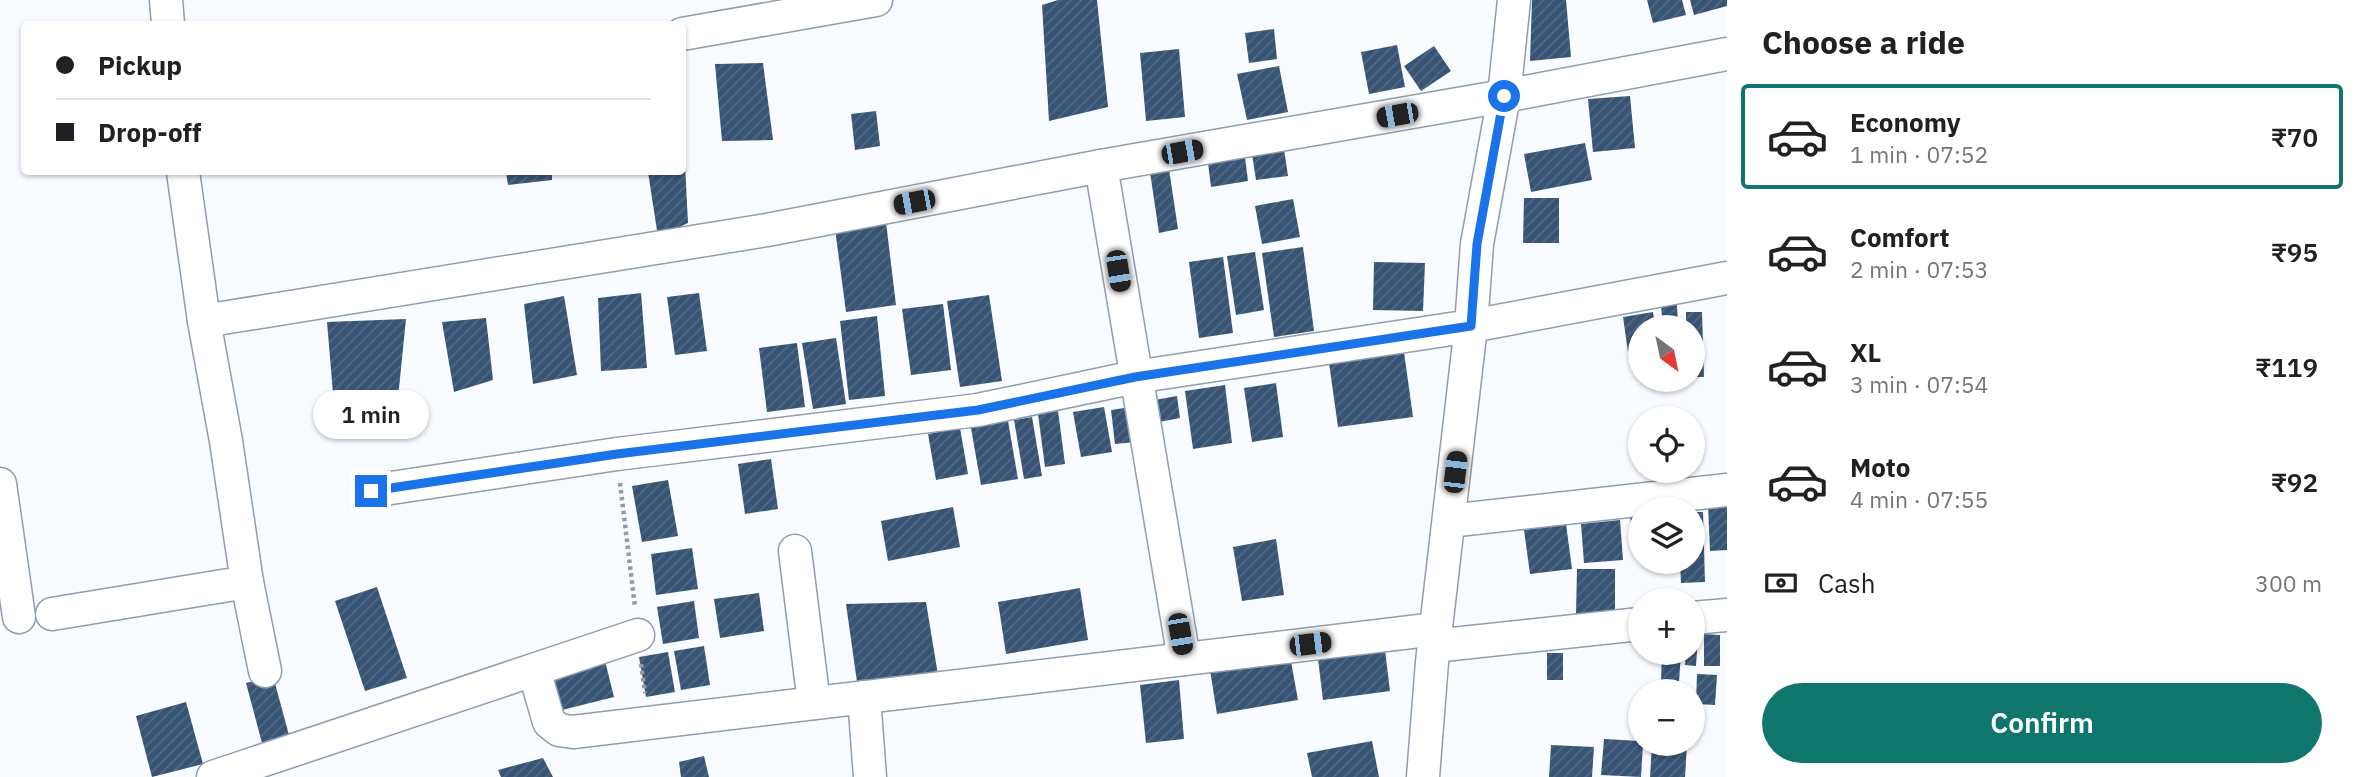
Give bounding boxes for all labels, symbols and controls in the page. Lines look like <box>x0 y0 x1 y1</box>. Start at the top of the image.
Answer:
text: Choose a ride <box>1762 21 1965 63</box>
text: Pickup <box>98 48 182 82</box>
route start <box>1488 80 1520 112</box>
car <box>1375 101 1420 129</box>
icon: car <box>1766 105 1829 168</box>
text: Economy <box>1850 105 1961 139</box>
text: Drop-off <box>98 115 201 149</box>
text: ₹70 <box>2271 120 2318 154</box>
car <box>1160 138 1205 166</box>
text: 1 min · 07:52 <box>1850 139 1988 169</box>
car <box>892 188 937 216</box>
icon: car <box>1766 220 1829 283</box>
text: Comfort <box>1850 220 1949 254</box>
text: ₹95 <box>2271 235 2318 269</box>
car <box>1105 249 1132 293</box>
text: 2 min · 07:53 <box>1850 254 1988 284</box>
north arrow <box>1628 315 1704 392</box>
map controls <box>1628 315 1705 756</box>
icon: car <box>1766 335 1829 398</box>
text: XL <box>1850 335 1881 369</box>
text: ₹119 <box>2255 350 2318 384</box>
text: 3 min · 07:54 <box>1850 369 1988 399</box>
callout: 1 min <box>313 390 429 438</box>
text: 1 min <box>341 399 401 429</box>
button: locate <box>1628 406 1705 483</box>
car <box>1443 450 1468 494</box>
icon: car <box>1766 450 1829 513</box>
text: Moto <box>1850 450 1910 484</box>
text: ₹92 <box>2271 465 2318 499</box>
route end <box>355 475 387 507</box>
text: 4 min · 07:55 <box>1850 484 1988 514</box>
button: layers <box>1628 497 1705 574</box>
icon: cash <box>1762 564 1800 602</box>
text: Cash <box>1818 566 1875 600</box>
text: 300 m <box>2255 568 2322 598</box>
button: + <box>1628 588 1705 665</box>
car <box>1167 611 1194 657</box>
car <box>1288 631 1333 657</box>
button: − <box>1628 679 1705 756</box>
button: Confirm <box>1762 683 2322 763</box>

